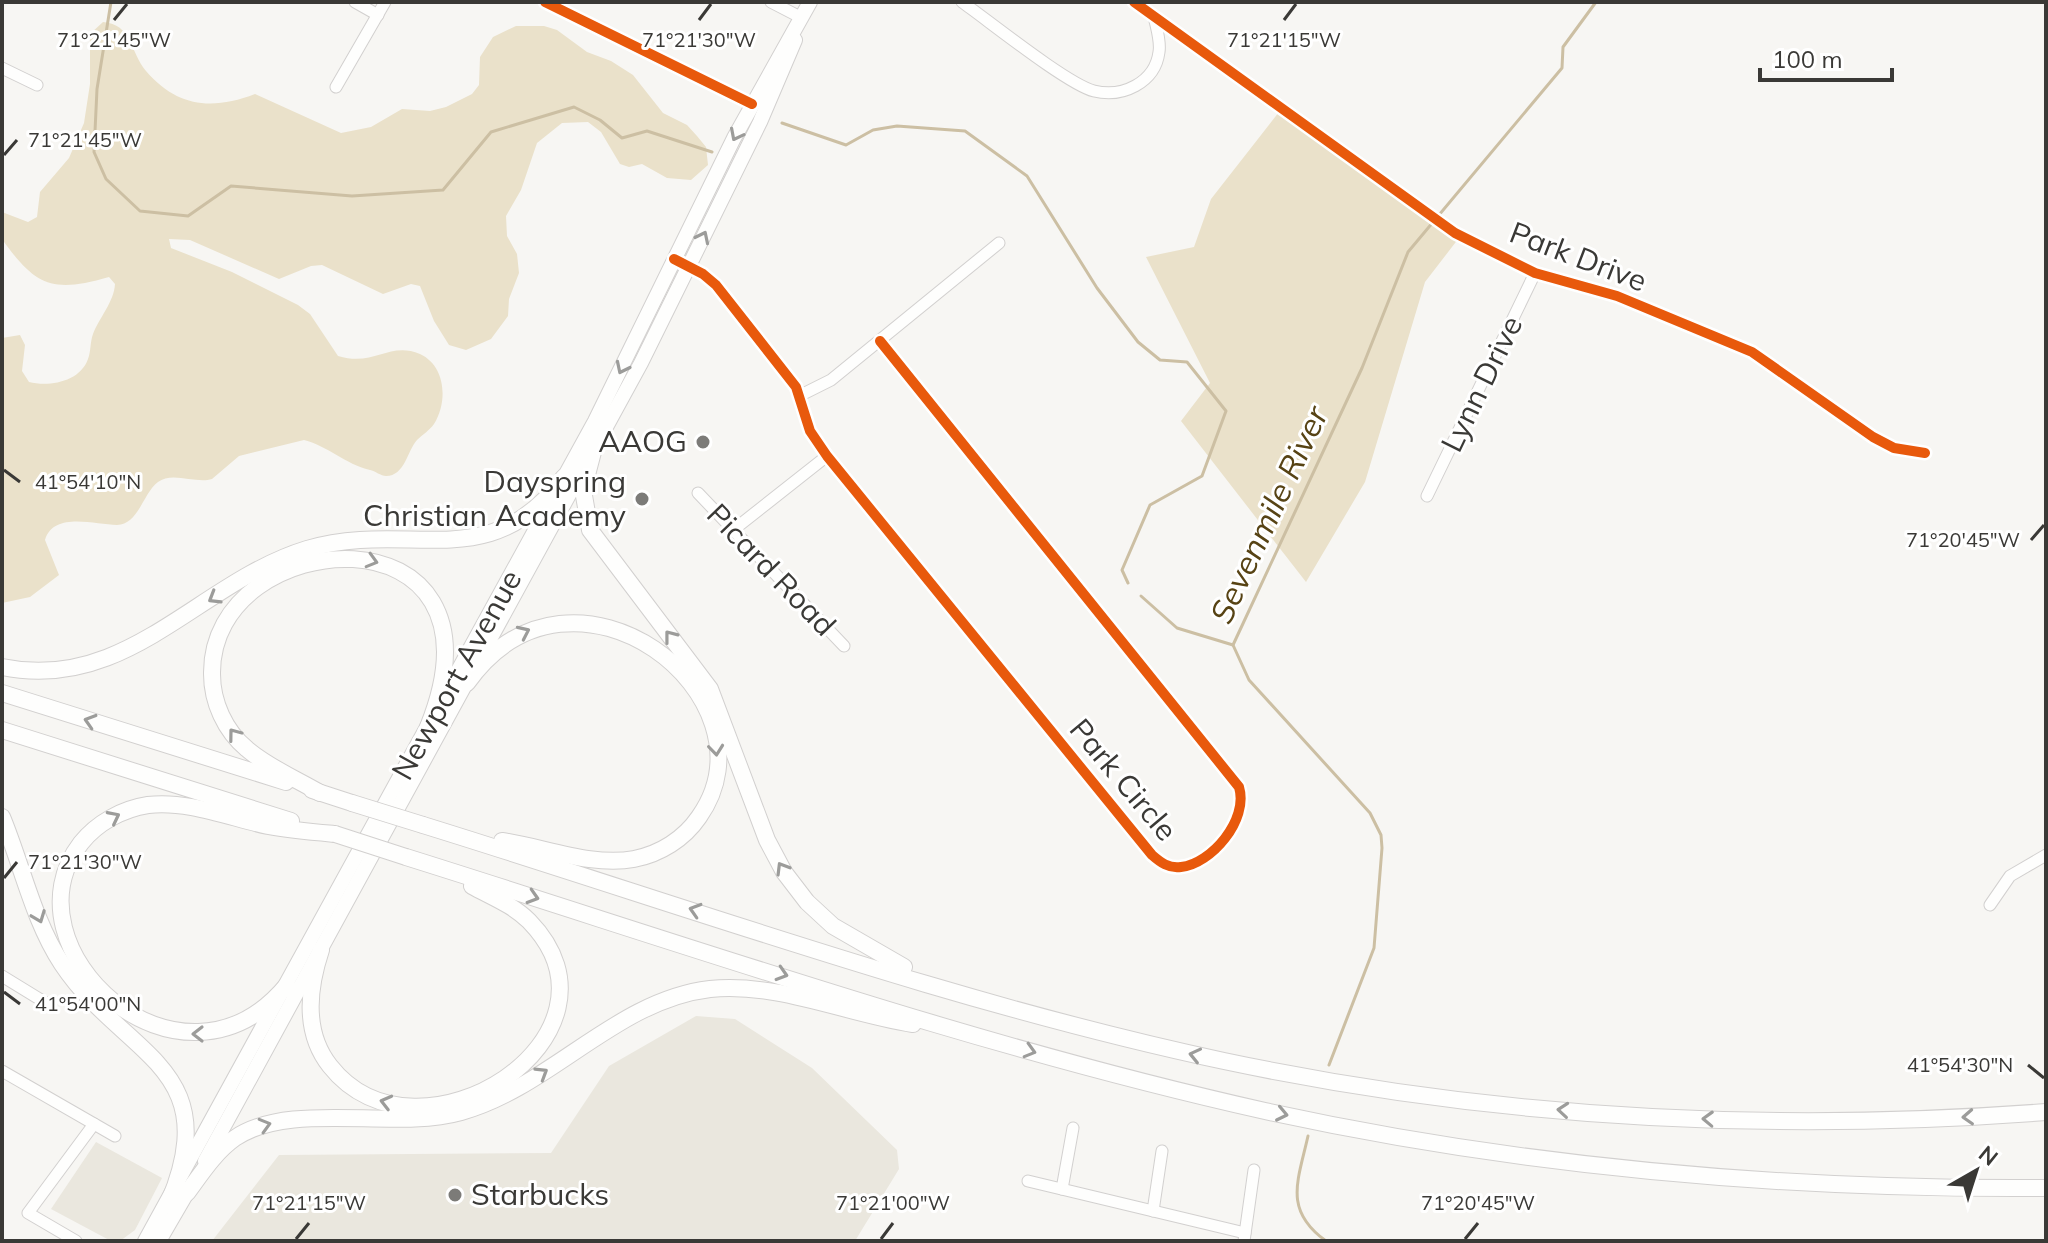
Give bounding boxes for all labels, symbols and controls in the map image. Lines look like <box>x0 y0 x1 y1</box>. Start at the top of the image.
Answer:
text: 71°21'45"W <box>57 27 171 52</box>
text: 71°21'30"W <box>642 27 756 52</box>
text: 71°21'15"W <box>1227 27 1341 52</box>
scale bar <box>1760 32 1892 82</box>
text: 100 m <box>1772 44 1843 74</box>
one-way arrow <box>730 126 745 141</box>
text: 71°21'45"W <box>28 127 142 152</box>
street label: Park Drive <box>1505 213 1652 300</box>
one-way arrow <box>693 231 709 246</box>
street label: Lynn Drive <box>1432 309 1530 458</box>
one-way arrow <box>616 360 631 375</box>
water label: Sevenmile River <box>1200 399 1336 629</box>
place label: AAOG <box>598 422 687 460</box>
marker: AAOG <box>694 433 712 451</box>
place label: Dayspring Christian Academy <box>363 462 626 534</box>
text: 41°54'10"N <box>35 469 141 494</box>
marker: Dayspring Christian Academy <box>633 490 651 508</box>
street label: Picard Road <box>699 495 844 643</box>
text: 71°20'45"W <box>1906 527 2020 552</box>
one-way arrow <box>365 552 379 568</box>
street label: Newport Avenue <box>383 563 530 786</box>
one-way arrow <box>208 589 223 604</box>
one-way arrow <box>516 626 531 642</box>
one-way arrow <box>665 630 679 645</box>
street label: Park Circle <box>1062 711 1186 848</box>
one-way arrow <box>84 714 98 730</box>
one-way arrow <box>229 728 243 743</box>
one-way arrow <box>707 744 724 757</box>
one-way arrow <box>106 811 121 827</box>
text: 71°21'30"W <box>28 849 142 874</box>
one-way arrow <box>776 862 792 877</box>
one-way arrow <box>526 888 540 904</box>
one-way arrow <box>688 903 702 919</box>
one-way arrow <box>29 909 45 923</box>
one-way arrow <box>774 965 788 981</box>
text: 41°54'00"N <box>35 991 141 1016</box>
one-way arrow <box>191 1025 204 1043</box>
one-way arrow <box>1023 1042 1036 1058</box>
one-way arrow <box>1189 1047 1203 1064</box>
text: 41°54'30"N <box>1907 1052 2013 1077</box>
one-way arrow <box>533 1067 548 1082</box>
one-way arrow <box>380 1095 393 1112</box>
one-way arrow <box>1556 1102 1569 1119</box>
one-way arrow <box>1275 1105 1288 1122</box>
one-way arrow <box>1961 1108 1974 1125</box>
one-way arrow <box>1701 1111 1714 1128</box>
one-way arrow <box>257 1118 271 1134</box>
north arrow <box>1936 1131 2016 1211</box>
text: N <box>1973 1139 2004 1172</box>
place label: Starbucks <box>471 1175 609 1213</box>
marker: Starbucks <box>446 1186 464 1204</box>
text: 71°21'15"W <box>252 1190 366 1215</box>
text: 71°21'00"W <box>836 1190 950 1215</box>
text: 71°20'45"W <box>1421 1190 1535 1215</box>

